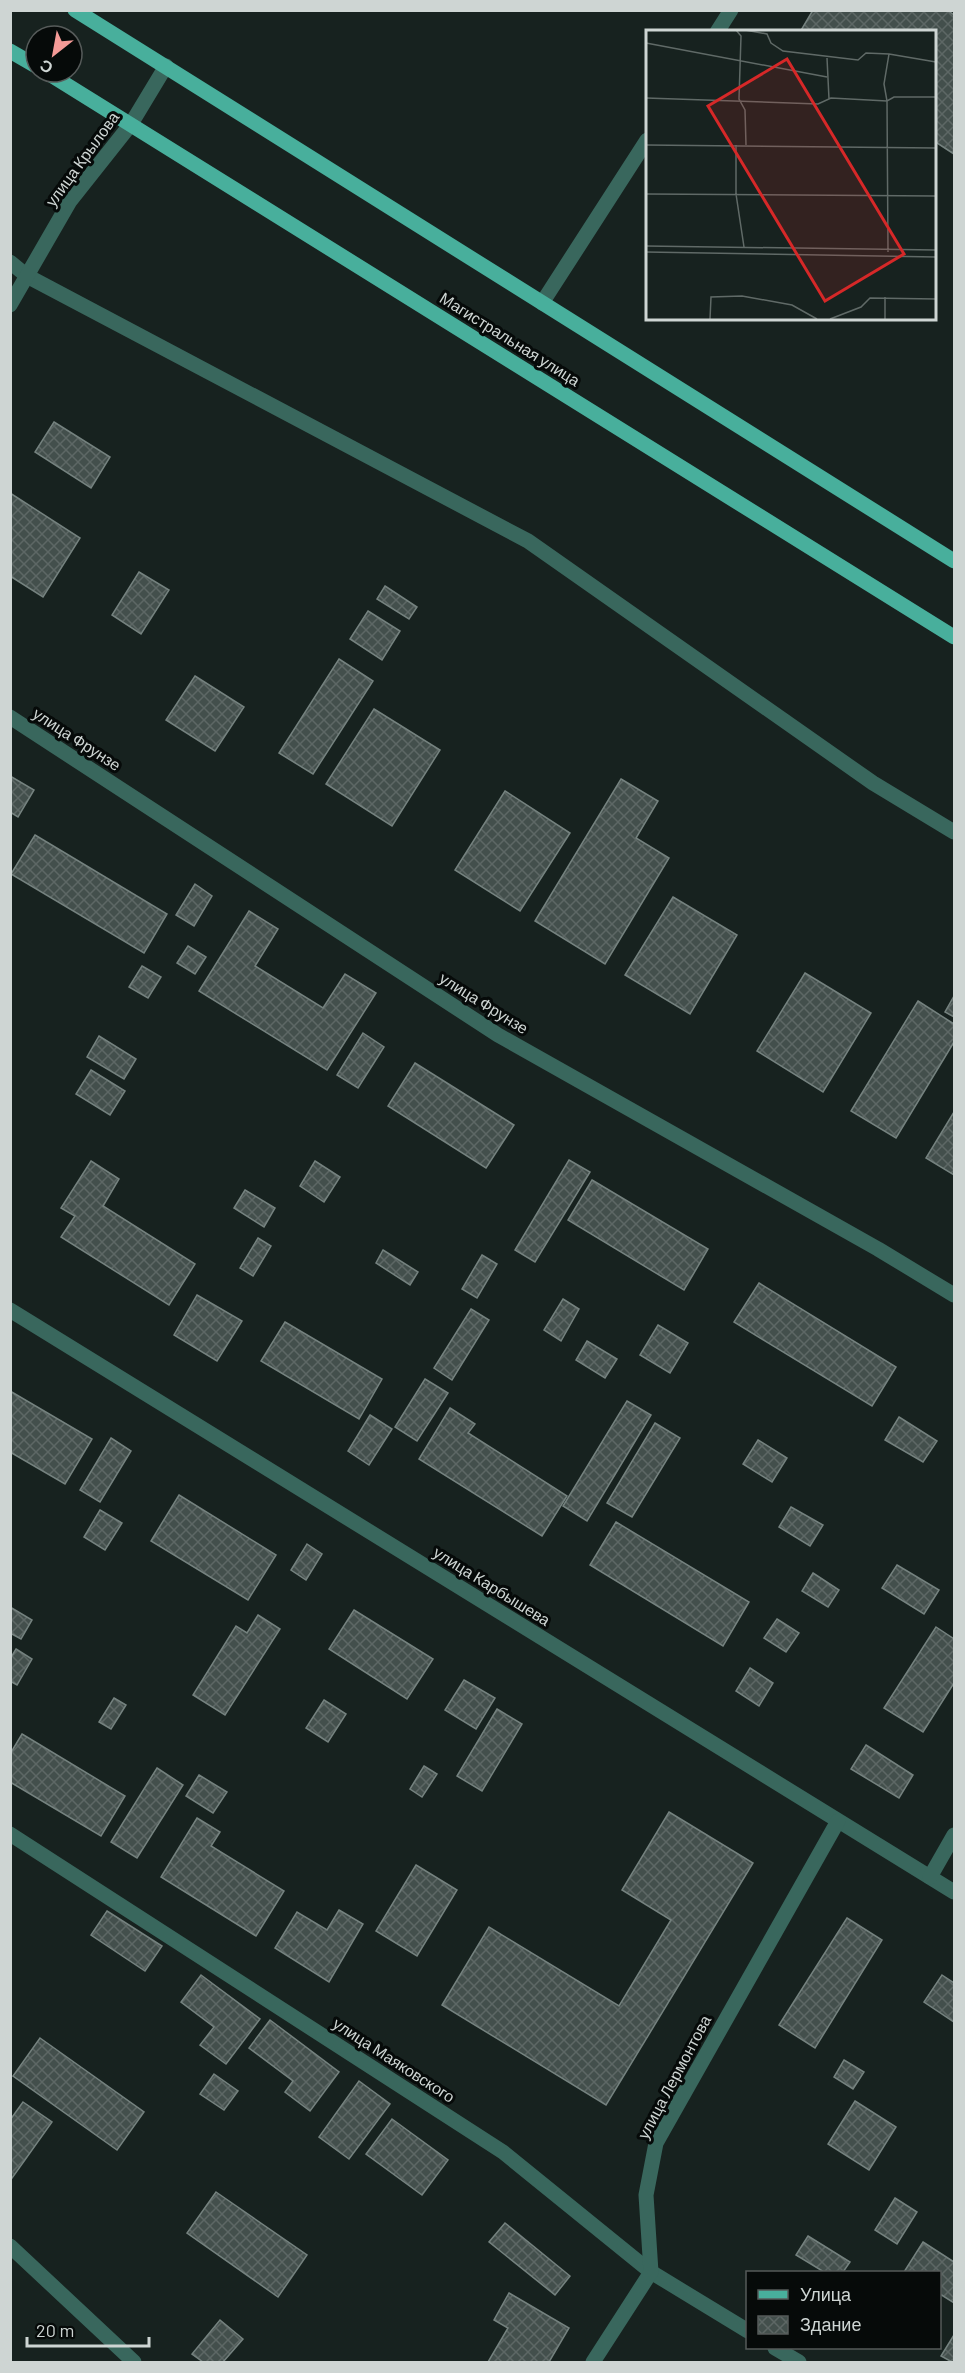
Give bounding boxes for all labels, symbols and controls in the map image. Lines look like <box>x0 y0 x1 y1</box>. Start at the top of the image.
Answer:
north arrow <box>24 24 84 84</box>
inset map <box>646 30 935 320</box>
text: С <box>36 56 56 78</box>
street label: улица Крылова <box>41 108 122 210</box>
street label: Магистральная улица <box>437 288 584 389</box>
street label: улица Фрунзе <box>30 703 125 774</box>
street label: улица Фрунзе <box>436 968 532 1037</box>
street label: улица Карбышева <box>430 1542 554 1629</box>
street label: улица Лермонтова <box>633 2012 714 2142</box>
street label: улица Маяковского <box>330 2013 459 2106</box>
legend <box>746 2271 941 2349</box>
text: Улица <box>800 2283 852 2305</box>
scale bar <box>27 2310 148 2348</box>
text: Здание <box>800 2313 861 2335</box>
text: 20 m <box>36 2319 74 2341</box>

